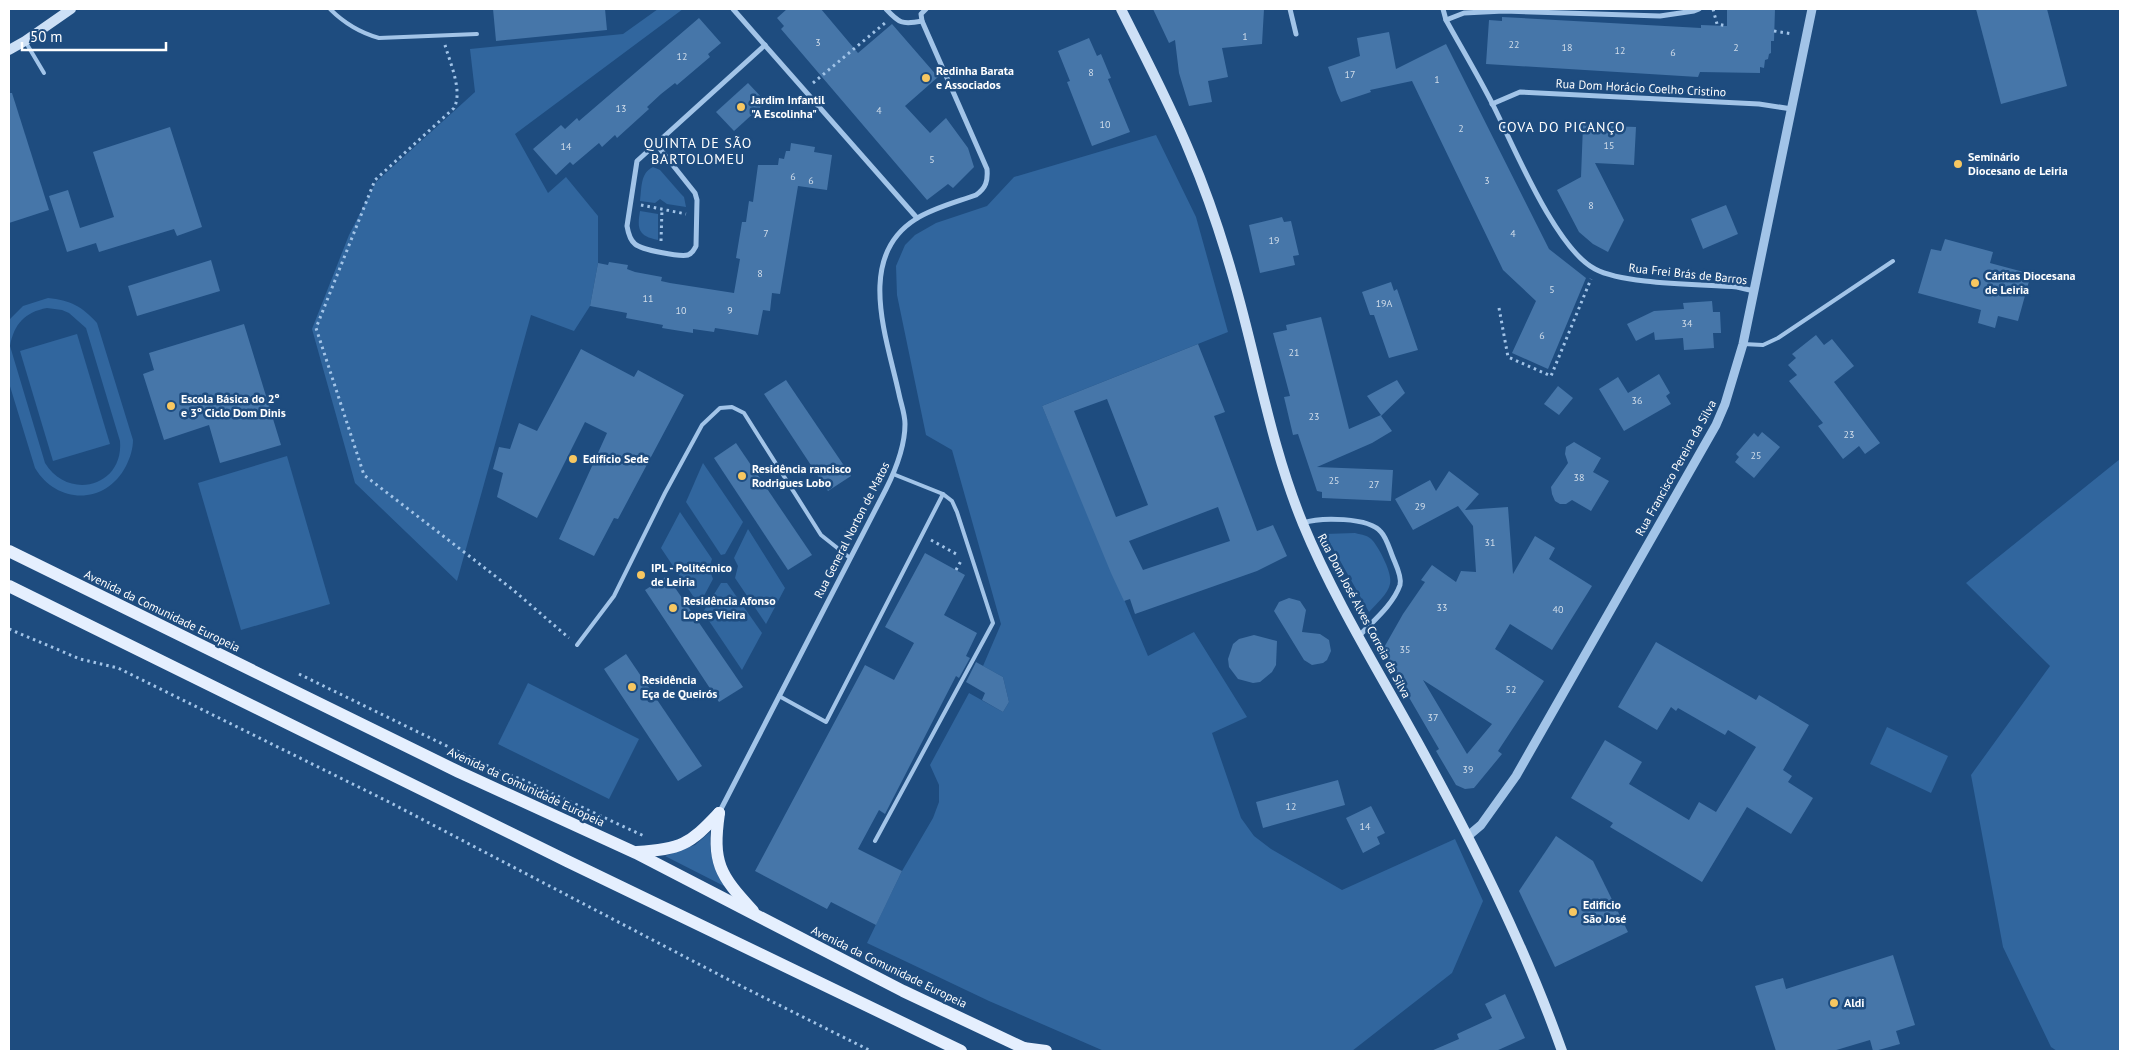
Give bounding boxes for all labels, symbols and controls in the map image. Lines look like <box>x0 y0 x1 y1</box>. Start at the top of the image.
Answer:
scale bar <box>22 20 166 52</box>
text: 50 m <box>30 27 63 46</box>
house number: 1 <box>1242 30 1248 43</box>
house number: 3 <box>815 36 821 49</box>
house number: 22 <box>1509 38 1519 51</box>
house number: 18 <box>1562 41 1572 54</box>
house number: 2 <box>1733 41 1739 54</box>
house number: 12 <box>1615 44 1625 57</box>
house number: 6 <box>1670 46 1676 59</box>
house number: 12 <box>677 50 687 63</box>
place label: Redinha Barata e Associados <box>936 63 1014 92</box>
house number: 8 <box>1088 66 1094 79</box>
house number: 17 <box>1345 68 1355 81</box>
marker: Redinha Barata e Associados <box>920 72 932 84</box>
house number: 1 <box>1434 73 1440 86</box>
street label: Rua Dom Horácio Coelho Cristino <box>1555 76 1727 99</box>
place label: Jardim Infantil "A Escolinha" <box>750 92 825 121</box>
marker: Jardim Infantil "A Escolinha" <box>735 101 747 113</box>
house number: 13 <box>616 102 626 115</box>
house number: 4 <box>876 104 882 117</box>
house number: 10 <box>1100 118 1111 131</box>
district label: COVA DO PICANÇO <box>1498 118 1626 136</box>
house number: 2 <box>1458 122 1464 135</box>
district label: QUINTA DE SÃO BARTOLOMEU <box>644 134 752 168</box>
house number: 15 <box>1604 139 1614 152</box>
house number: 14 <box>561 140 572 153</box>
place label: Seminário Diocesano de Leiria <box>1968 149 2068 178</box>
house number: 5 <box>929 153 935 166</box>
marker: Seminário Diocesano de Leiria <box>1952 158 1964 170</box>
house number: 6 <box>790 170 796 183</box>
house number: 6 <box>808 174 814 187</box>
house number: 3 <box>1484 174 1490 187</box>
house number: 8 <box>1588 199 1594 212</box>
house number: 7 <box>763 227 769 240</box>
house number: 4 <box>1510 227 1516 240</box>
house number: 19 <box>1269 234 1279 247</box>
street label: Rua Frei Brás de Barros <box>1628 260 1748 287</box>
house number: 8 <box>757 267 763 280</box>
place label: Cáritas Diocesana de Leiria <box>1985 268 2075 297</box>
marker: Cáritas Diocesana de Leiria <box>1969 277 1981 289</box>
house number: 5 <box>1549 283 1555 296</box>
house number: 11 <box>643 292 653 305</box>
house number: 19A <box>1376 297 1393 310</box>
house number: 10 <box>676 304 687 317</box>
house number: 9 <box>727 304 733 317</box>
house number: 34 <box>1682 317 1693 330</box>
house number: 6 <box>1539 329 1545 342</box>
house number: 21 <box>1289 346 1299 359</box>
place label: Escola Básica do 2º e 3º Ciclo Dom Dinis <box>181 391 286 420</box>
house number: 36 <box>1632 394 1642 407</box>
street label: Rua Francisco Pereira da Silva <box>1632 397 1719 538</box>
marker: Escola Básica do 2º e 3º Ciclo Dom Dinis <box>165 400 177 412</box>
house number: 23 <box>1309 410 1319 423</box>
house number: 23 <box>1844 428 1854 441</box>
house number: 25 <box>1751 449 1761 462</box>
place label: Edifício Sede <box>583 451 649 466</box>
marker: Edifício Sede <box>567 453 579 465</box>
street label: Rua General Norton de Matos <box>811 459 893 601</box>
place label: Residência rancisco Rodrigues Lobo <box>752 461 852 490</box>
marker: Residência rancisco Rodrigues Lobo <box>736 470 748 482</box>
house number: 38 <box>1574 471 1584 484</box>
house number: 25 <box>1329 474 1339 487</box>
house number: 27 <box>1369 478 1379 491</box>
house number: 29 <box>1415 500 1425 513</box>
street label: Rua Dom José Alves Correia da Silva <box>1315 531 1414 701</box>
house number: 31 <box>1485 536 1495 549</box>
place label: IPL - Politécnico de Leiria <box>651 560 732 589</box>
street label: Avenida da Comunidade Europeia <box>82 566 243 655</box>
marker: IPL - Politécnico de Leiria <box>635 569 647 581</box>
place label: Residência Afonso Lopes Vieira <box>683 593 776 622</box>
house number: 33 <box>1437 601 1447 614</box>
marker: Residência Afonso Lopes Vieira <box>667 602 679 614</box>
house number: 40 <box>1553 603 1564 616</box>
house number: 35 <box>1400 643 1410 656</box>
place label: Residência Eça de Queirós <box>642 672 717 701</box>
marker: Residência Eça de Queirós <box>626 681 638 693</box>
house number: 52 <box>1506 683 1516 696</box>
house number: 37 <box>1428 711 1438 724</box>
street label: Avenida da Comunidade Europeia <box>445 744 607 830</box>
house number: 39 <box>1463 763 1473 776</box>
house number: 12 <box>1286 800 1296 813</box>
house number: 14 <box>1360 820 1371 833</box>
place label: Edifício São José <box>1583 897 1626 926</box>
marker: Edifício São José <box>1567 906 1579 918</box>
street label: Avenida da Comunidade Europeia <box>809 922 970 1011</box>
place label: Aldi <box>1844 995 1864 1010</box>
marker: Aldi <box>1828 997 1840 1009</box>

